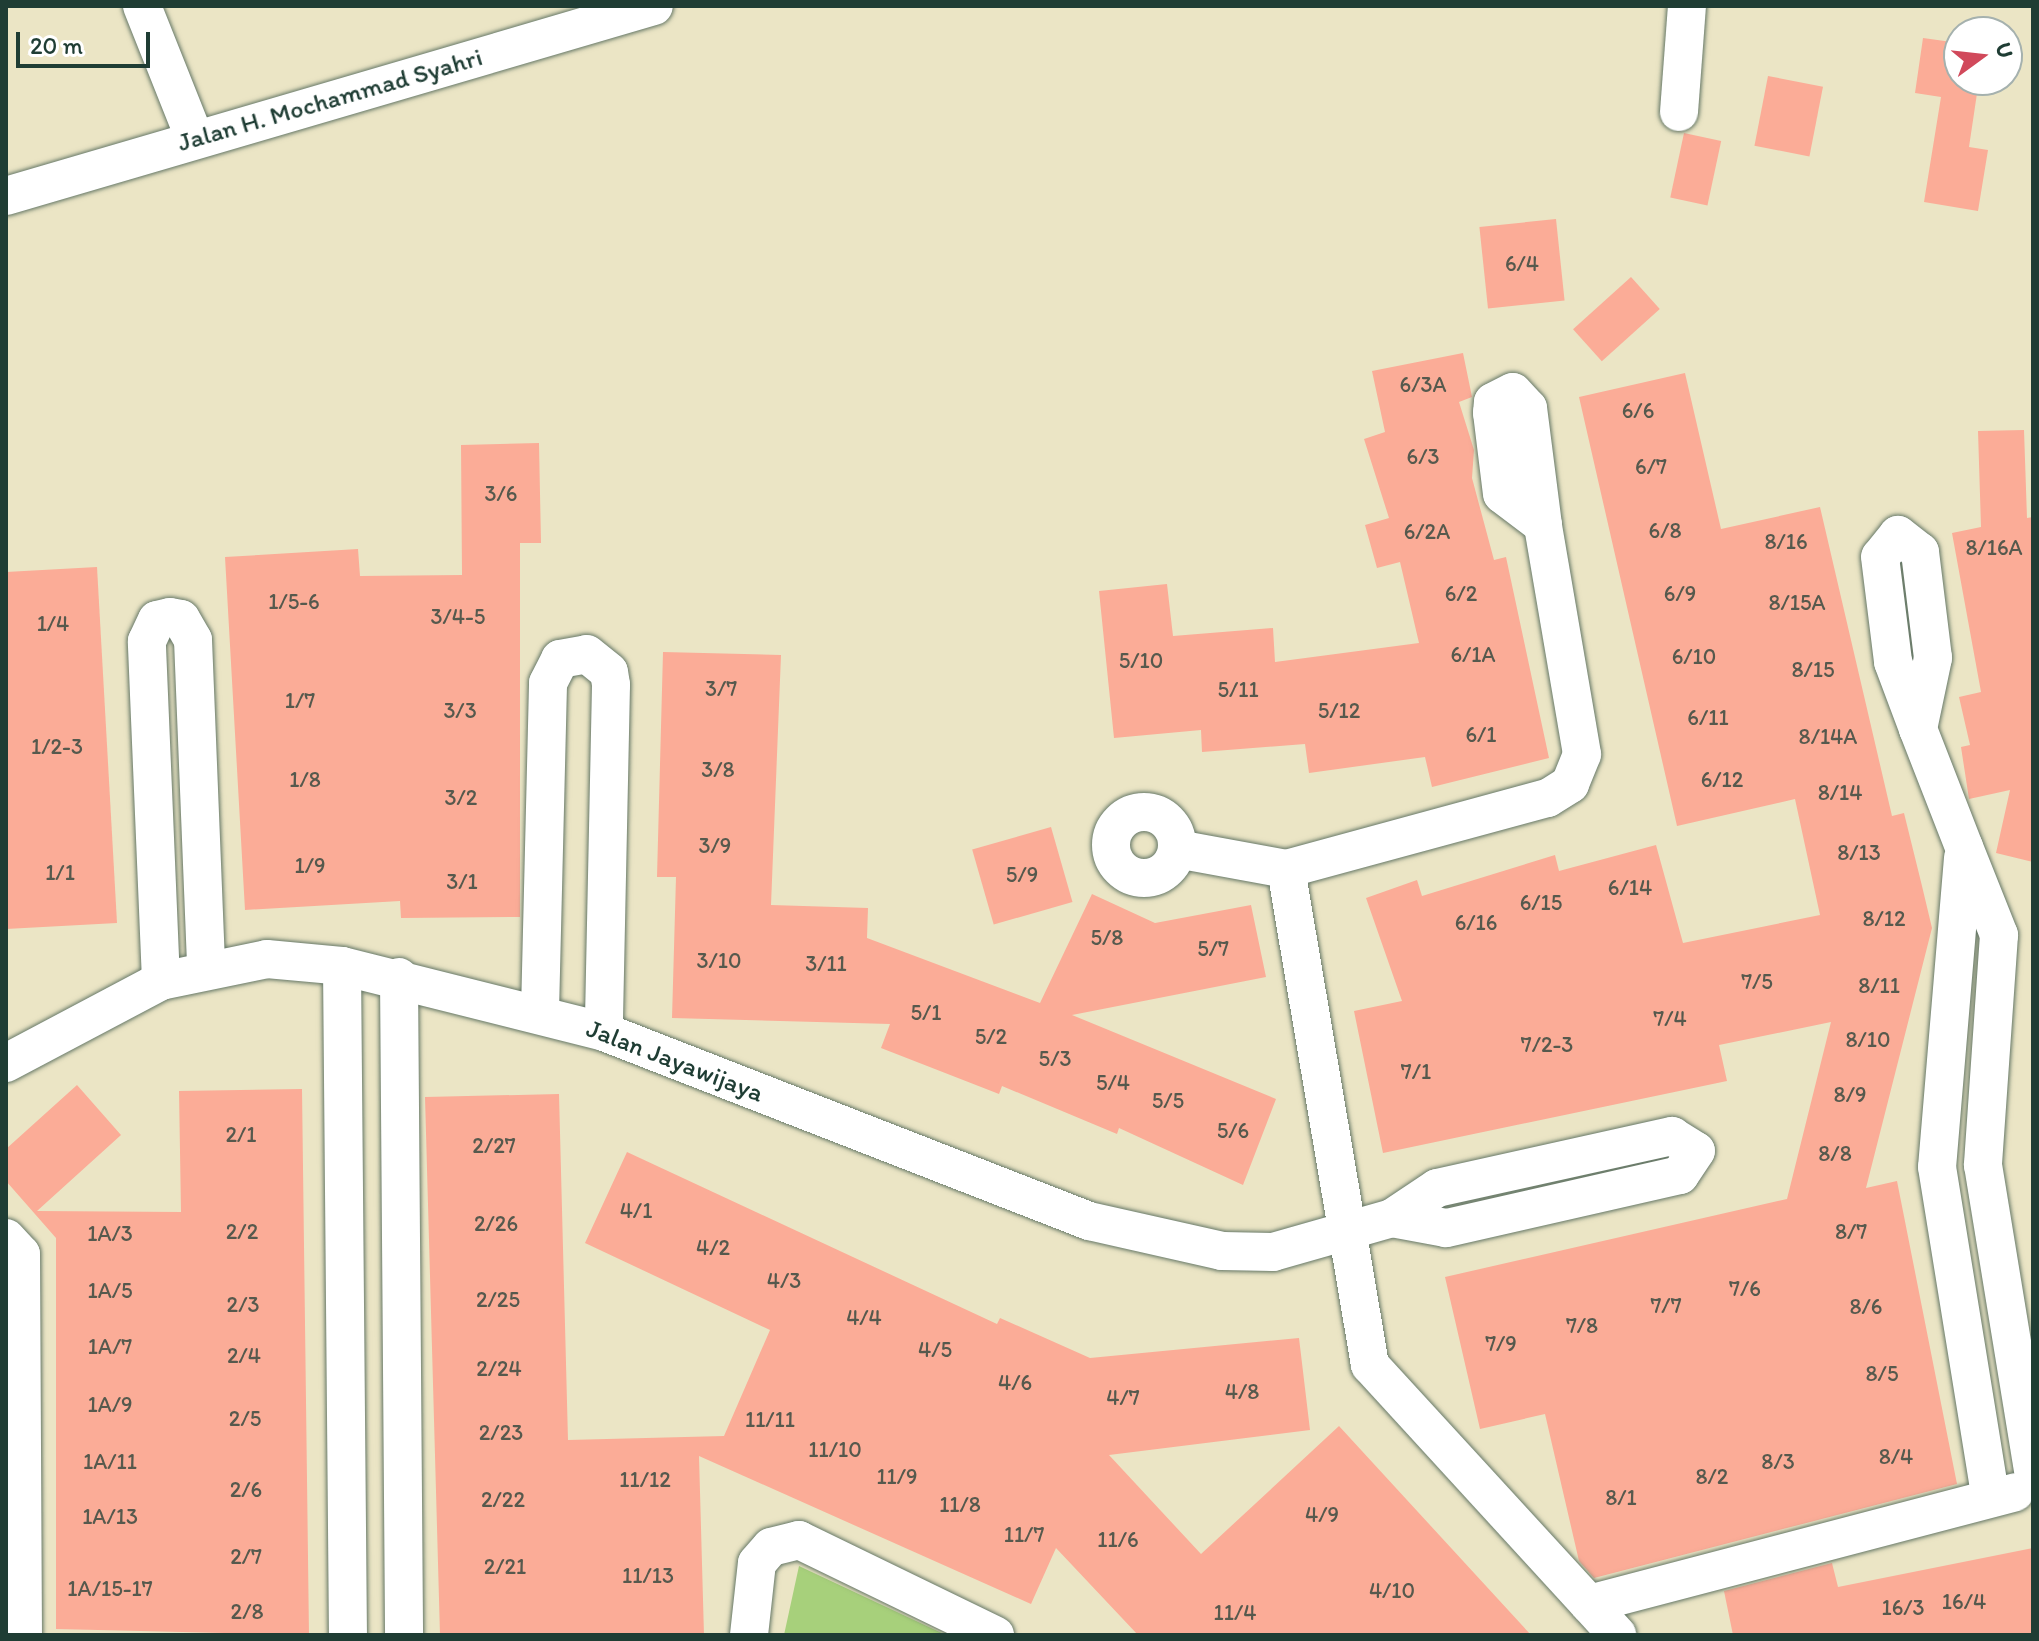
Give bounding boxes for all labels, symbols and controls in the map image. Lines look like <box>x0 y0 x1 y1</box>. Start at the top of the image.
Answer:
scale bar <box>20 16 154 66</box>
north arrow <box>1943 16 2023 96</box>
text: 20 m <box>30 31 83 60</box>
text: U <box>1990 40 2020 61</box>
street label: Jalan H. Mochammad Syahri <box>174 42 486 158</box>
house number: 6/4 <box>1505 251 1539 277</box>
house number: 6/3A <box>1400 372 1446 398</box>
house number: 6/6 <box>1622 398 1654 424</box>
house number: 6/3 <box>1407 444 1439 470</box>
house number: 6/7 <box>1635 454 1667 480</box>
house number: 3/6 <box>485 481 517 507</box>
house number: 6/8 <box>1649 518 1681 544</box>
house number: 6/2A <box>1404 519 1450 545</box>
house number: 8/16 <box>1764 529 1808 555</box>
house number: 8/16A <box>1965 535 2023 561</box>
house number: 6/2 <box>1445 581 1477 607</box>
house number: 6/9 <box>1664 581 1696 607</box>
house number: 1/5-6 <box>268 589 320 615</box>
house number: 8/15A <box>1768 590 1826 616</box>
house number: 3/4-5 <box>431 604 485 630</box>
house number: 1/4 <box>37 611 69 637</box>
house number: 6/1A <box>1450 642 1496 668</box>
house number: 6/10 <box>1672 644 1716 670</box>
house number: 5/10 <box>1119 648 1163 674</box>
house number: 8/15 <box>1791 657 1835 683</box>
house number: 3/7 <box>705 676 737 702</box>
house number: 5/11 <box>1217 677 1259 703</box>
house number: 1/7 <box>285 688 315 714</box>
house number: 3/3 <box>443 698 477 724</box>
house number: 5/12 <box>1318 698 1360 724</box>
house number: 6/11 <box>1687 705 1729 731</box>
house number: 6/1 <box>1465 722 1497 748</box>
house number: 8/14A <box>1799 724 1857 750</box>
house number: 1/2-3 <box>31 734 83 760</box>
house number: 3/8 <box>701 757 735 783</box>
house number: 1/8 <box>289 767 321 793</box>
house number: 6/12 <box>1701 767 1743 793</box>
house number: 8/14 <box>1818 780 1862 806</box>
house number: 3/2 <box>445 785 477 811</box>
house number: 3/9 <box>699 833 731 859</box>
house number: 8/13 <box>1837 840 1881 866</box>
house number: 1/9 <box>295 853 325 879</box>
house number: 1/1 <box>45 860 75 886</box>
house number: 5/9 <box>1006 862 1038 888</box>
house number: 3/1 <box>446 869 478 895</box>
house number: 6/14 <box>1608 875 1652 901</box>
house number: 6/15 <box>1520 890 1562 916</box>
house number: 8/12 <box>1862 906 1906 932</box>
house number: 6/16 <box>1455 910 1497 936</box>
house number: 5/8 <box>1091 925 1123 951</box>
house number: 5/7 <box>1197 936 1229 962</box>
house number: 3/10 <box>696 948 742 974</box>
house number: 3/11 <box>805 951 847 977</box>
house number: 7/5 <box>1741 969 1773 995</box>
house number: 8/11 <box>1858 973 1900 999</box>
house number: 5/1 <box>910 1000 942 1026</box>
house number: 7/4 <box>1653 1006 1687 1032</box>
street label: Jalan Jayawijaya <box>583 1013 767 1109</box>
house number: 5/2 <box>975 1024 1007 1050</box>
house number: 8/10 <box>1845 1027 1891 1053</box>
house number: 7/2-3 <box>1521 1032 1573 1058</box>
house number: 5/3 <box>1039 1046 1071 1072</box>
house number: 7/1 <box>1401 1059 1431 1085</box>
house number: 5/4 <box>1096 1070 1130 1096</box>
house number: 8/9 <box>1834 1082 1866 1108</box>
house number: 5/5 <box>1152 1088 1184 1114</box>
house number: 5/6 <box>1217 1118 1249 1144</box>
house number: 2/1 <box>225 1122 257 1148</box>
house number: 2/27 <box>472 1133 516 1159</box>
house number: 8/8 <box>1818 1141 1852 1167</box>
house number: 4/1 <box>620 1198 652 1224</box>
house number: 2/26 <box>474 1211 518 1237</box>
house number: 2/2 <box>226 1219 258 1245</box>
house number: 8/7 <box>1835 1219 1867 1245</box>
house number: 1A/3 <box>87 1221 133 1247</box>
house number: 4/2 <box>696 1235 730 1261</box>
house number: 4/3 <box>767 1268 801 1294</box>
house number: 7/6 <box>1729 1276 1761 1302</box>
house number: 1A/5 <box>87 1278 133 1304</box>
house number: 2/25 <box>476 1287 520 1313</box>
house number: 2/3 <box>227 1292 259 1318</box>
house number: 7/7 <box>1650 1293 1682 1319</box>
house number: 8/6 <box>1850 1294 1882 1320</box>
house number: 4/4 <box>846 1305 882 1331</box>
house number: 7/8 <box>1566 1313 1598 1339</box>
house number: 7/9 <box>1485 1331 1517 1357</box>
house number: 1A/7 <box>88 1334 132 1360</box>
house number: 4/5 <box>918 1337 952 1363</box>
house number: 2/4 <box>227 1343 261 1369</box>
house number: 2/24 <box>476 1356 522 1382</box>
house number: 8/5 <box>1866 1361 1898 1387</box>
house number: 4/6 <box>998 1370 1032 1396</box>
house number: 4/8 <box>1225 1379 1259 1405</box>
house number: 4/7 <box>1106 1385 1140 1411</box>
house number: 1A/9 <box>87 1392 133 1418</box>
house number: 2/5 <box>229 1406 261 1432</box>
house number: 11/11 <box>745 1407 795 1433</box>
house number: 2/23 <box>479 1420 523 1446</box>
house number: 11/10 <box>808 1437 862 1463</box>
house number: 8/4 <box>1879 1444 1913 1470</box>
house number: 1A/11 <box>83 1449 137 1475</box>
house number: 8/3 <box>1761 1449 1795 1475</box>
house number: 11/9 <box>876 1464 918 1490</box>
house number: 8/2 <box>1696 1464 1728 1490</box>
house number: 11/12 <box>619 1467 671 1493</box>
house number: 2/6 <box>230 1477 262 1503</box>
house number: 8/1 <box>1605 1485 1637 1511</box>
house number: 2/22 <box>481 1487 525 1513</box>
house number: 11/8 <box>939 1492 981 1518</box>
house number: 4/9 <box>1305 1502 1339 1528</box>
house number: 1A/13 <box>82 1504 138 1530</box>
house number: 11/7 <box>1004 1522 1044 1548</box>
house number: 11/6 <box>1097 1527 1139 1553</box>
house number: 2/7 <box>230 1544 262 1570</box>
house number: 2/21 <box>484 1554 526 1580</box>
house number: 11/13 <box>622 1563 674 1589</box>
house number: 1A/15-17 <box>67 1576 153 1602</box>
house number: 4/10 <box>1369 1578 1415 1604</box>
house number: 16/4 <box>1942 1589 1986 1615</box>
house number: 16/3 <box>1881 1595 1925 1621</box>
house number: 2/8 <box>231 1599 263 1625</box>
house number: 11/4 <box>1214 1600 1256 1626</box>

